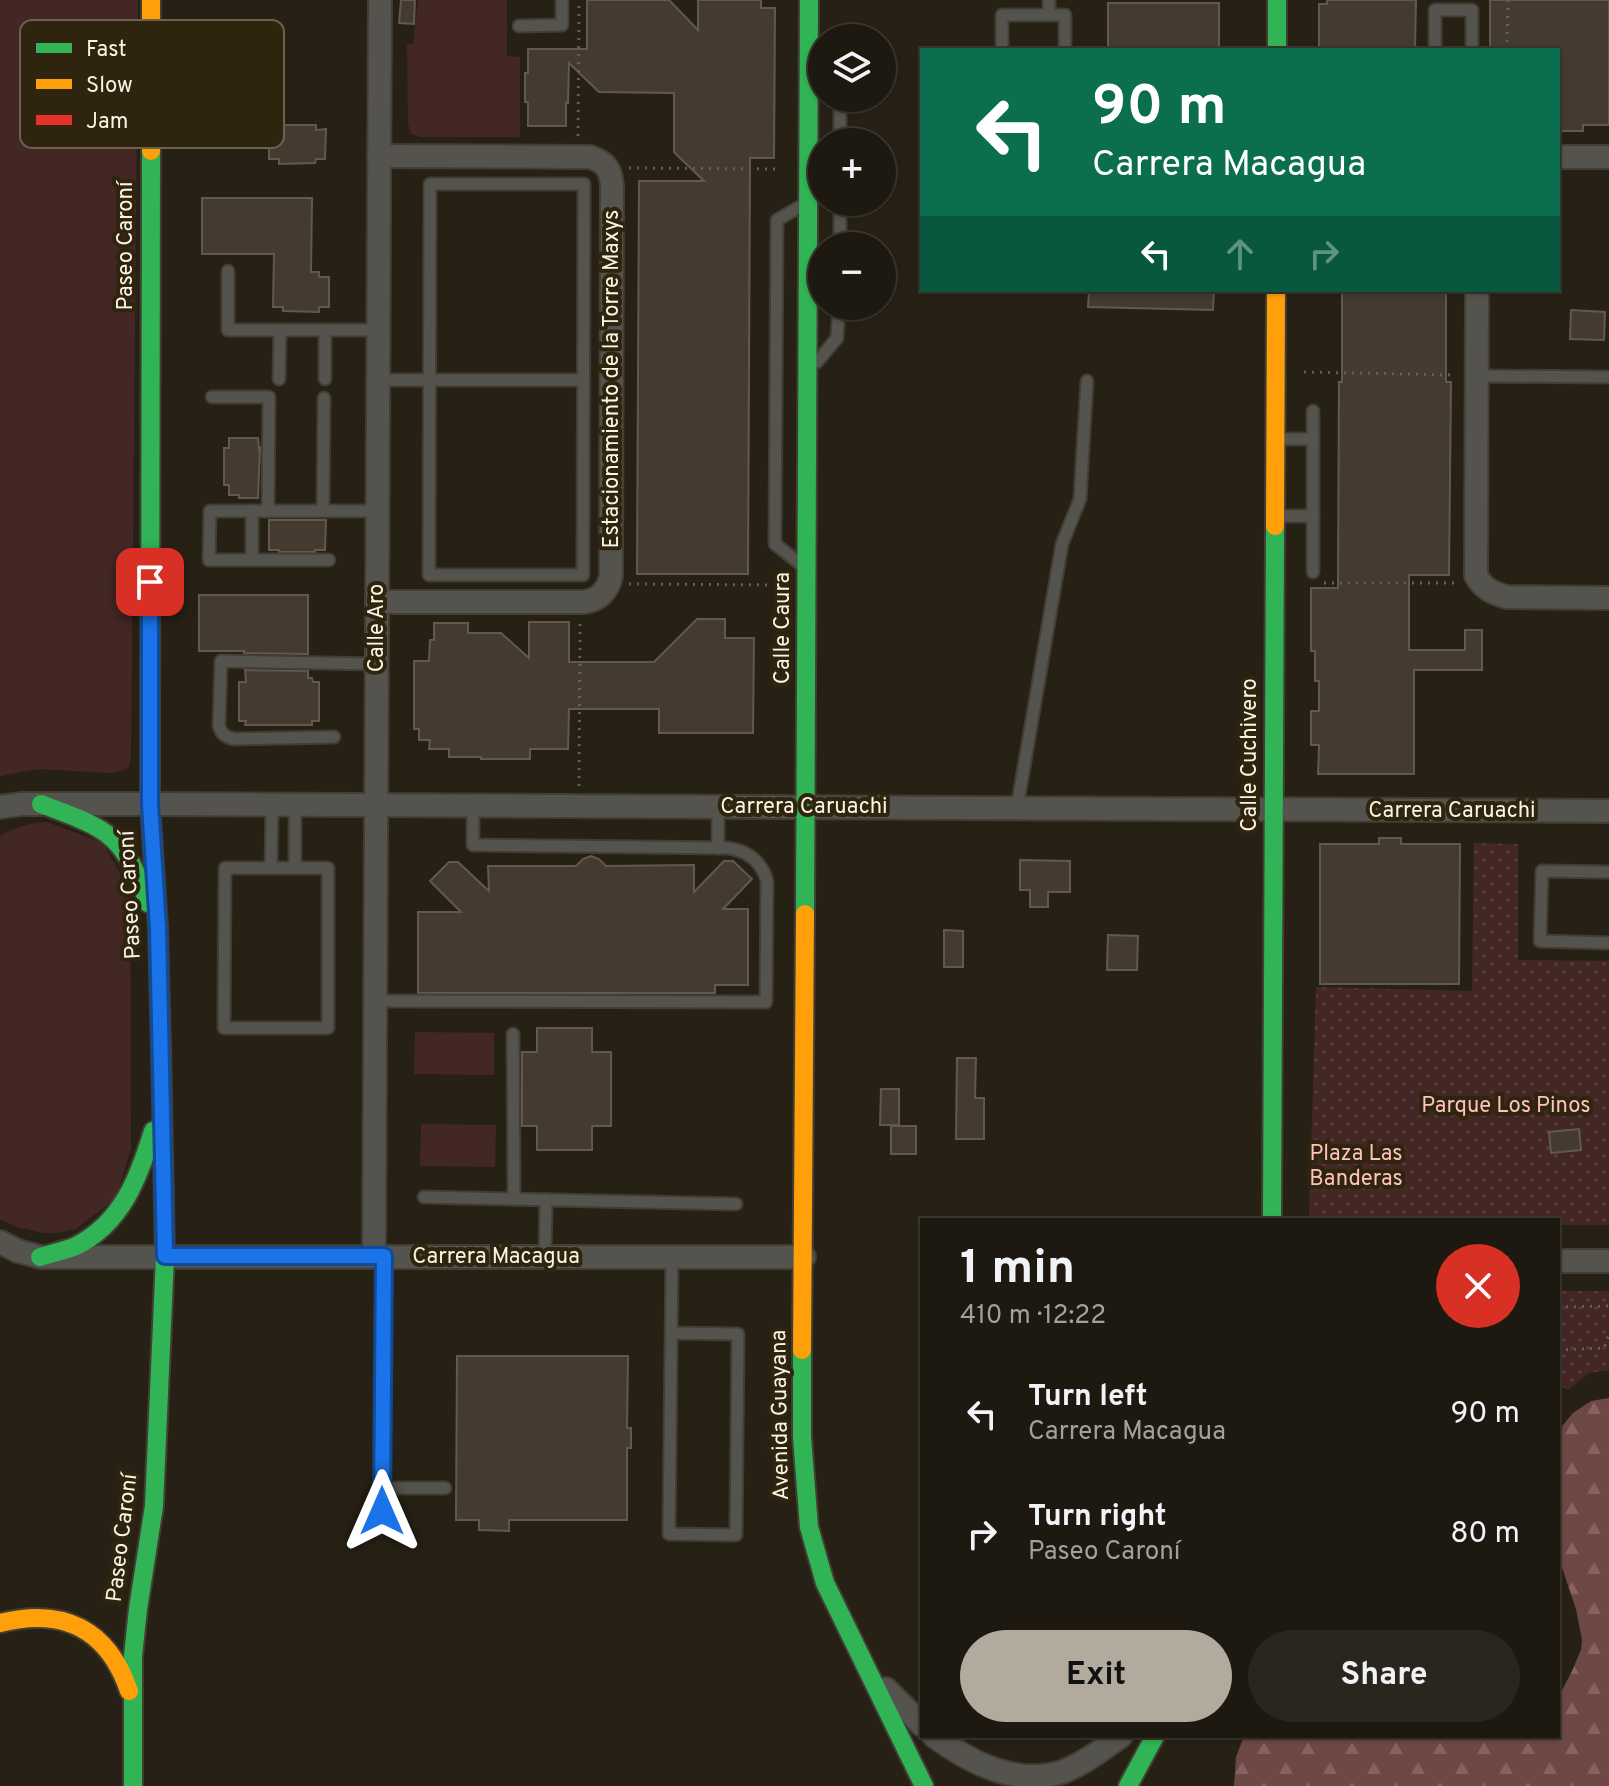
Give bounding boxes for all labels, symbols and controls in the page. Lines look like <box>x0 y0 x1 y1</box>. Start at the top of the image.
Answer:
legend <box>20 20 284 148</box>
map controls <box>808 24 896 320</box>
button: layers <box>808 24 896 112</box>
text: Fast <box>86 37 127 64</box>
text: Slow <box>86 73 133 100</box>
text: 90 m <box>1092 74 1227 144</box>
icon: left <box>960 80 1064 184</box>
text: Jam <box>86 109 129 136</box>
button: + <box>808 128 896 216</box>
text: Carrera Macagua <box>1092 143 1366 189</box>
street label: Paseo Caroní <box>113 179 140 311</box>
street label: Estacionamiento de la Torre Maxys <box>599 210 626 548</box>
button: − <box>808 232 896 320</box>
icon: left <box>1134 232 1178 276</box>
icon: ahead <box>1218 232 1262 276</box>
icon: right <box>1302 232 1346 276</box>
pin <box>116 548 184 616</box>
icon: arrive <box>128 560 172 604</box>
street label: Calle Caura <box>770 572 797 684</box>
street label: Calle Aro <box>364 584 391 672</box>
street label: Calle Cuchivero <box>1237 678 1264 832</box>
street label: Carrera Caruachi <box>720 794 888 821</box>
street label: Carrera Caruachi <box>1368 798 1536 825</box>
street label: Paseo Caroní <box>114 827 148 960</box>
park label: Parque Los Pinos <box>1421 1093 1591 1120</box>
park label: Plaza Las Banderas <box>1309 1141 1403 1193</box>
text: 1 min <box>960 1240 1075 1300</box>
street label: Carrera Macagua <box>412 1244 580 1271</box>
button: close <box>1436 1244 1520 1328</box>
text: 410 m · 12:22 <box>960 1300 1106 1333</box>
street label: Avenida Guayana <box>766 1330 796 1500</box>
text: Turn left <box>1028 1379 1148 1416</box>
icon: left <box>960 1392 1004 1436</box>
text: 90 m <box>1451 1396 1520 1433</box>
text: Carrera Macagua <box>1028 1416 1226 1449</box>
position arrow <box>340 1469 424 1553</box>
street label: Paseo Caroní <box>102 1470 145 1604</box>
text: Turn right <box>1028 1499 1166 1536</box>
icon: right <box>960 1512 1004 1556</box>
text: 80 m <box>1450 1516 1520 1553</box>
text: Paseo Caroní <box>1028 1536 1180 1569</box>
button: Exit <box>960 1630 1232 1722</box>
button: Share <box>1248 1630 1520 1722</box>

